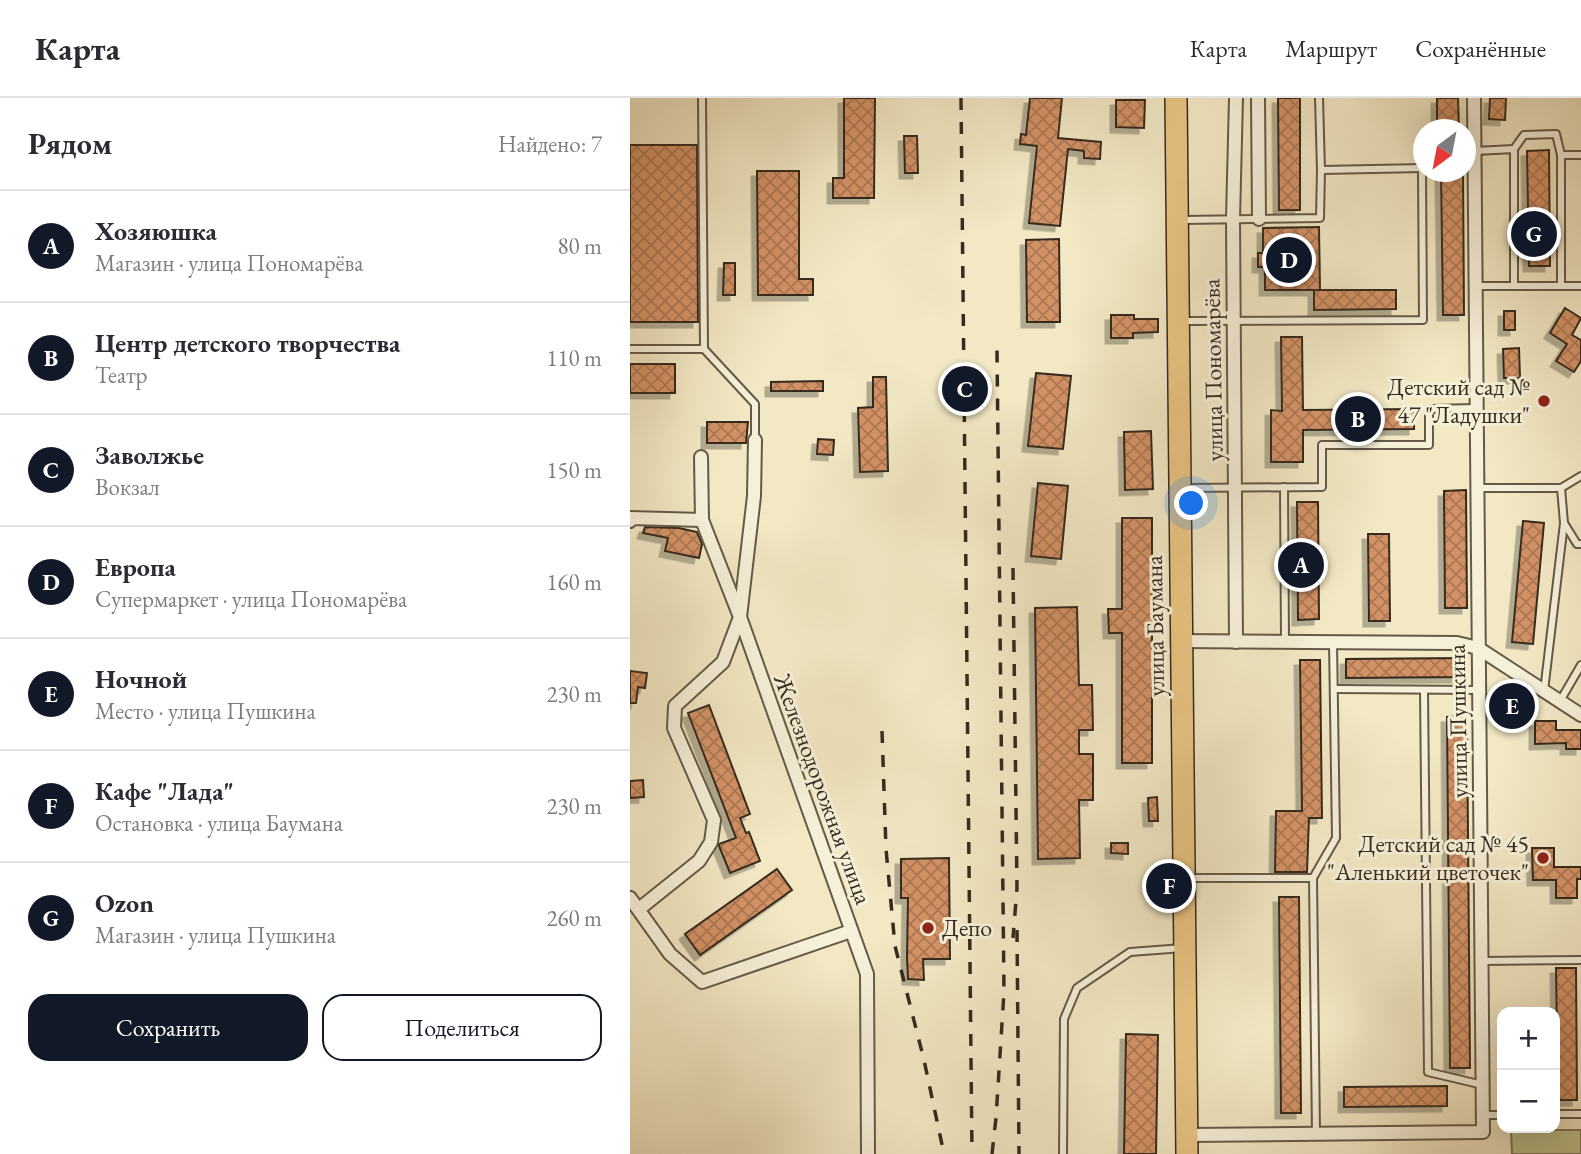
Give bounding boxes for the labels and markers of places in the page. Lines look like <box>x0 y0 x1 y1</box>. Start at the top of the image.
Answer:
pin: G <box>1511 208 1557 260</box>
pin: D <box>1266 234 1312 286</box>
pin: C <box>942 363 988 415</box>
place label: Детский сад № 47 "Ладушки" <box>1387 371 1530 430</box>
pin: B <box>1335 393 1381 445</box>
marker: Детский сад № 47 "Ладушки" <box>1536 393 1552 409</box>
pin: A <box>1278 539 1324 591</box>
pin: E <box>1489 680 1535 732</box>
place label: Детский сад № 45 "Аленький цветочек" <box>1327 828 1529 887</box>
marker: Детский сад № 45 "Аленький цветочек" <box>1535 850 1551 866</box>
pin: F <box>1146 860 1192 912</box>
place label: Депо <box>942 912 992 943</box>
marker: Депо <box>920 920 936 936</box>

